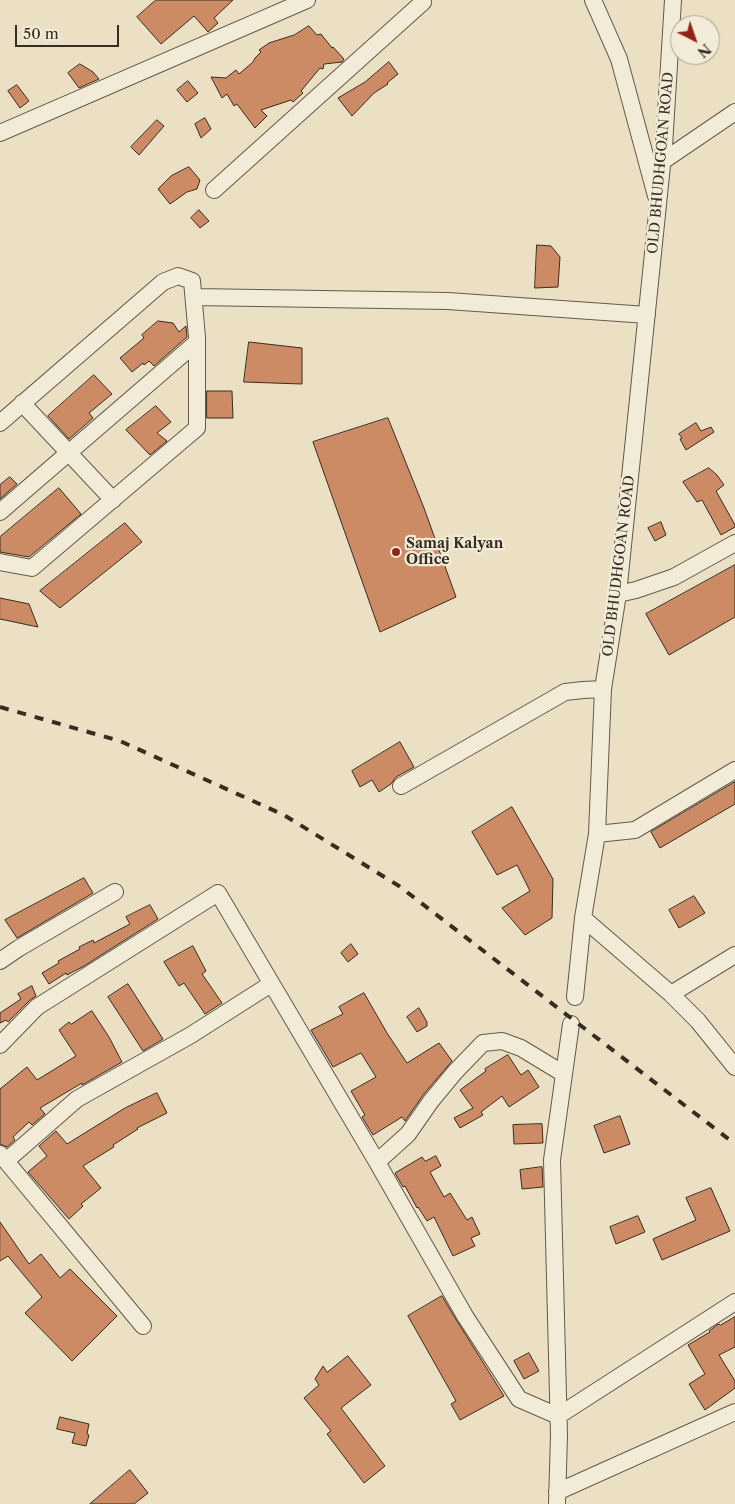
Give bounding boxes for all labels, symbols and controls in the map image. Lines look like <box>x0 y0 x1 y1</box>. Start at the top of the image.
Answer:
scale bar <box>18 15 121 47</box>
north arrow <box>670 15 720 65</box>
text: 50 m <box>23 24 59 43</box>
text: N <box>694 40 715 61</box>
street label: OLD BHUDHGOAN ROAD <box>645 71 677 255</box>
street label: OLD BHUDHGOAN ROAD <box>600 474 638 658</box>
place label: Samaj Kalyan Office <box>406 536 503 568</box>
marker: Samaj Kalyan Office <box>390 546 402 558</box>

